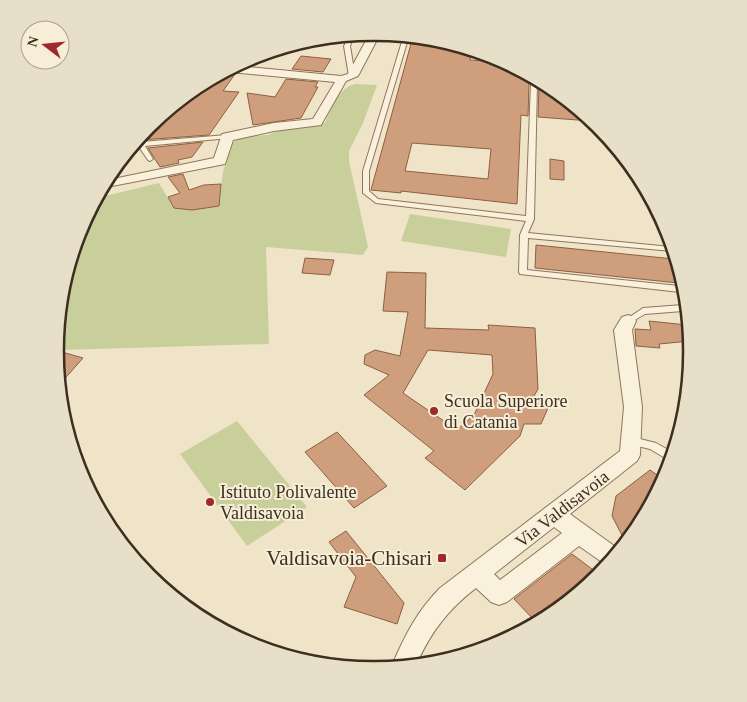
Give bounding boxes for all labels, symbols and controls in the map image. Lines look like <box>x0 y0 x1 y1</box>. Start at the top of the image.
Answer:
north arrow <box>20 20 70 70</box>
text: N <box>24 35 42 48</box>
place label: Scuola Superiore di Catania <box>444 391 567 432</box>
marker: Scuola Superiore di Catania <box>428 405 440 417</box>
street label: Via Valdisavoia <box>511 466 613 552</box>
place label: Istituto Polivalente Valdisavoia <box>220 482 357 523</box>
marker: Istituto Polivalente Valdisavoia <box>204 496 216 508</box>
place label: Valdisavoia-Chisari <box>266 546 432 570</box>
marker: Valdisavoia-Chisari <box>436 552 448 564</box>

